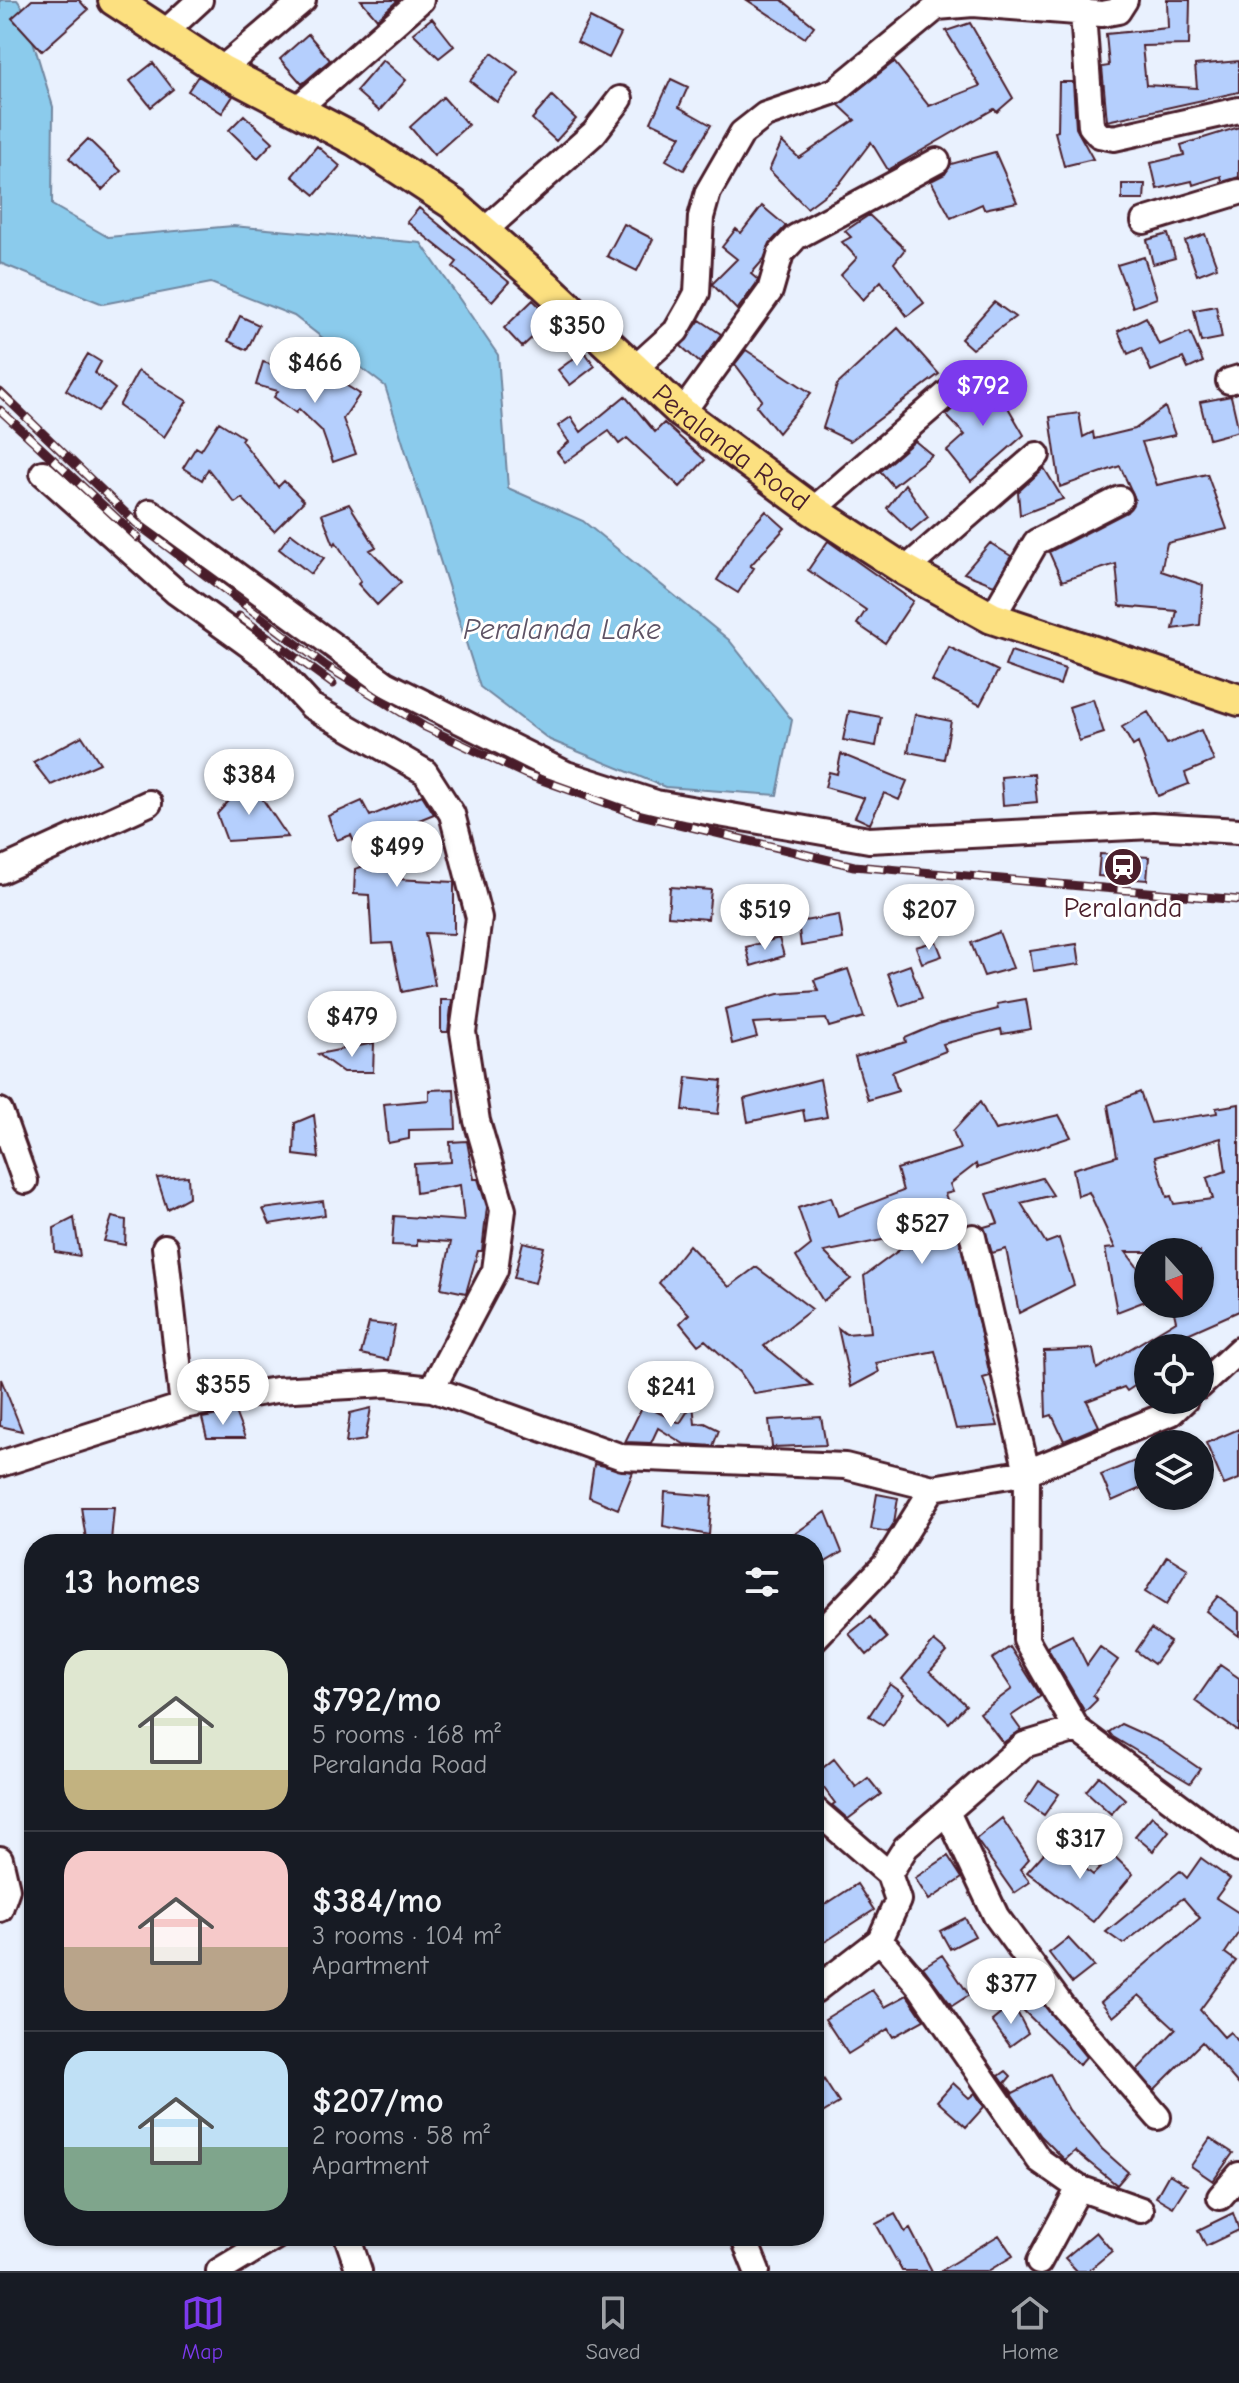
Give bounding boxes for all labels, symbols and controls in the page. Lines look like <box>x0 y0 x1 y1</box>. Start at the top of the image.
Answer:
pin: $350 <box>530 300 624 368</box>
text: $350 <box>548 311 606 341</box>
pin: $466 <box>268 337 362 405</box>
text: $466 <box>287 348 343 378</box>
pin: $792 <box>936 360 1030 428</box>
text: $792 <box>956 371 1010 401</box>
street label: Peralanda Road <box>646 378 815 518</box>
water label: Peralanda Lake <box>463 612 661 647</box>
pin: $384 <box>202 749 296 817</box>
text: $384 <box>222 760 276 790</box>
pin: $499 <box>350 821 444 889</box>
text: $499 <box>369 832 425 862</box>
station icon: Peralanda <box>1102 846 1144 888</box>
pin: $519 <box>718 884 812 952</box>
pin: $207 <box>882 884 976 952</box>
place label: Peralanda <box>1064 892 1182 924</box>
text: $519 <box>738 895 792 925</box>
text: $207 <box>901 895 957 925</box>
pin: $479 <box>305 991 399 1059</box>
text: $479 <box>326 1002 378 1032</box>
pin: $527 <box>875 1198 969 1266</box>
text: $527 <box>895 1209 949 1239</box>
north arrow <box>1134 1238 1214 1318</box>
map controls <box>1134 1238 1214 1510</box>
button: locate <box>1134 1334 1214 1414</box>
pin: $355 <box>176 1359 270 1427</box>
pin: $241 <box>624 1361 718 1429</box>
text: $355 <box>195 1370 251 1400</box>
text: $241 <box>646 1372 696 1402</box>
button: layers <box>1134 1430 1214 1510</box>
icon: filters <box>740 1560 784 1604</box>
text: 13 homes <box>64 1562 200 1602</box>
text: $792/mo <box>312 1680 441 1720</box>
icon: home <box>128 1682 224 1778</box>
text: 5 rooms · 168 m² <box>312 1720 501 1750</box>
text: Peralanda Road <box>312 1750 487 1780</box>
pin: $317 <box>1033 1813 1127 1881</box>
text: $317 <box>1055 1824 1105 1854</box>
text: $384/mo <box>312 1881 442 1921</box>
icon: home <box>128 1883 224 1979</box>
text: 3 rooms · 104 m² <box>312 1921 501 1951</box>
text: Apartment <box>312 1951 428 1981</box>
pin: $377 <box>964 1958 1058 2026</box>
text: $377 <box>985 1969 1037 1999</box>
text: $207/mo <box>312 2081 444 2121</box>
icon: home <box>128 2083 224 2179</box>
text: 2 rooms · 58 m² <box>312 2121 490 2151</box>
text: Apartment <box>312 2151 428 2181</box>
tab: Map <box>181 2291 225 2365</box>
tab: Saved <box>586 2291 641 2365</box>
tab: Home <box>1002 2291 1058 2365</box>

